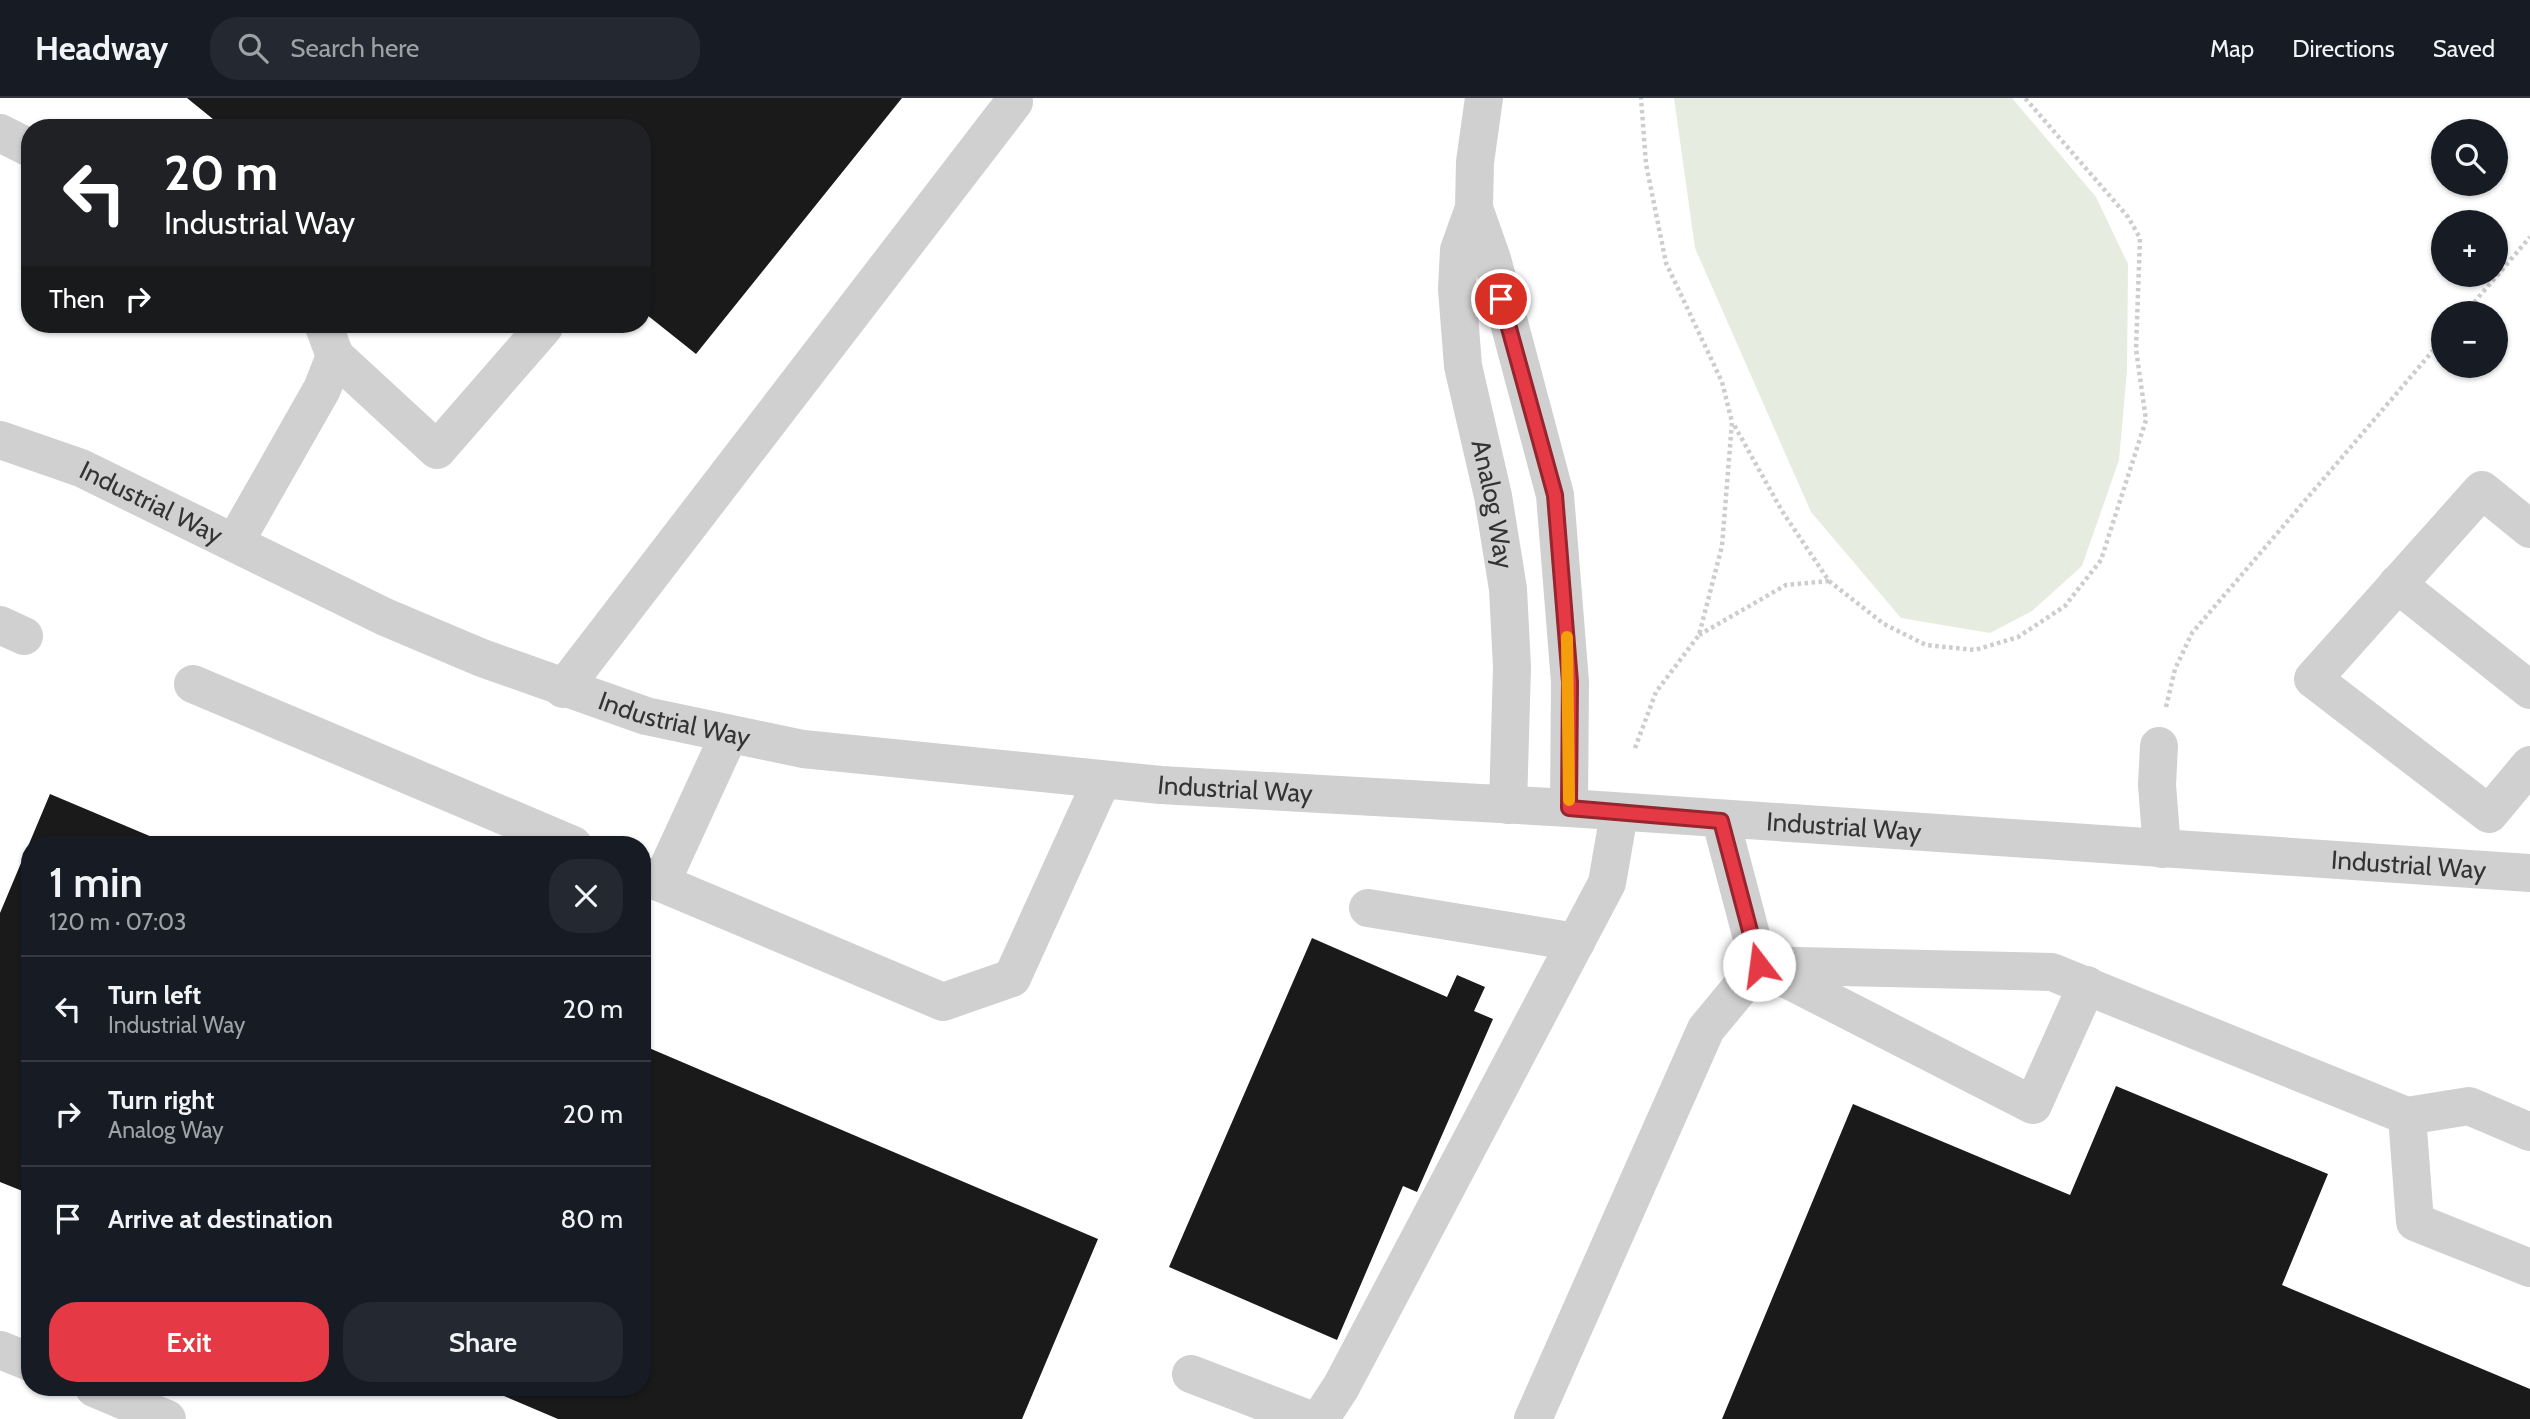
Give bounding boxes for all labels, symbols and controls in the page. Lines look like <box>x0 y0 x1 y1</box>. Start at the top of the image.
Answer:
search box <box>210 17 700 80</box>
text: Headway <box>35 28 168 68</box>
icon: search <box>234 29 272 67</box>
text: Search here <box>290 32 419 64</box>
text: Map <box>2210 34 2254 63</box>
text: Directions <box>2292 34 2395 63</box>
text: Saved <box>2433 34 2495 63</box>
map controls <box>2431 119 2508 378</box>
button: search <box>2431 119 2508 196</box>
text: 20 m <box>164 143 278 202</box>
icon: left <box>49 147 140 238</box>
text: Industrial Way <box>164 203 355 242</box>
button: + <box>2431 210 2508 287</box>
pin <box>1471 269 1531 329</box>
icon: right <box>119 280 157 318</box>
icon: arrive <box>1482 280 1520 318</box>
text: Then <box>49 283 105 315</box>
button: − <box>2431 301 2508 378</box>
street label: Analog Way <box>1465 436 1520 571</box>
street label: Industrial Way <box>74 454 228 551</box>
street label: Industrial Way <box>594 684 753 754</box>
street label: Industrial Way <box>1156 769 1314 810</box>
street label: Industrial Way <box>1765 805 1923 848</box>
street label: Industrial Way <box>2330 844 2487 886</box>
text: 1 min <box>49 856 143 908</box>
button: close <box>549 859 623 933</box>
text: 120 m · 07:03 <box>49 908 186 936</box>
position arrow <box>1722 928 1796 1002</box>
text: Turn left <box>108 979 201 1011</box>
icon: left <box>49 990 87 1028</box>
text: 20 m <box>563 993 623 1025</box>
text: Industrial Way <box>108 1011 245 1039</box>
text: Turn right <box>108 1084 214 1116</box>
icon: right <box>49 1095 87 1133</box>
text: 20 m <box>563 1098 623 1130</box>
text: Analog Way <box>108 1116 224 1144</box>
icon: arrive <box>49 1200 87 1238</box>
text: Arrive at destination <box>108 1203 333 1235</box>
text: 80 m <box>560 1203 623 1235</box>
button: Exit <box>49 1302 329 1382</box>
button: Share <box>343 1302 623 1382</box>

